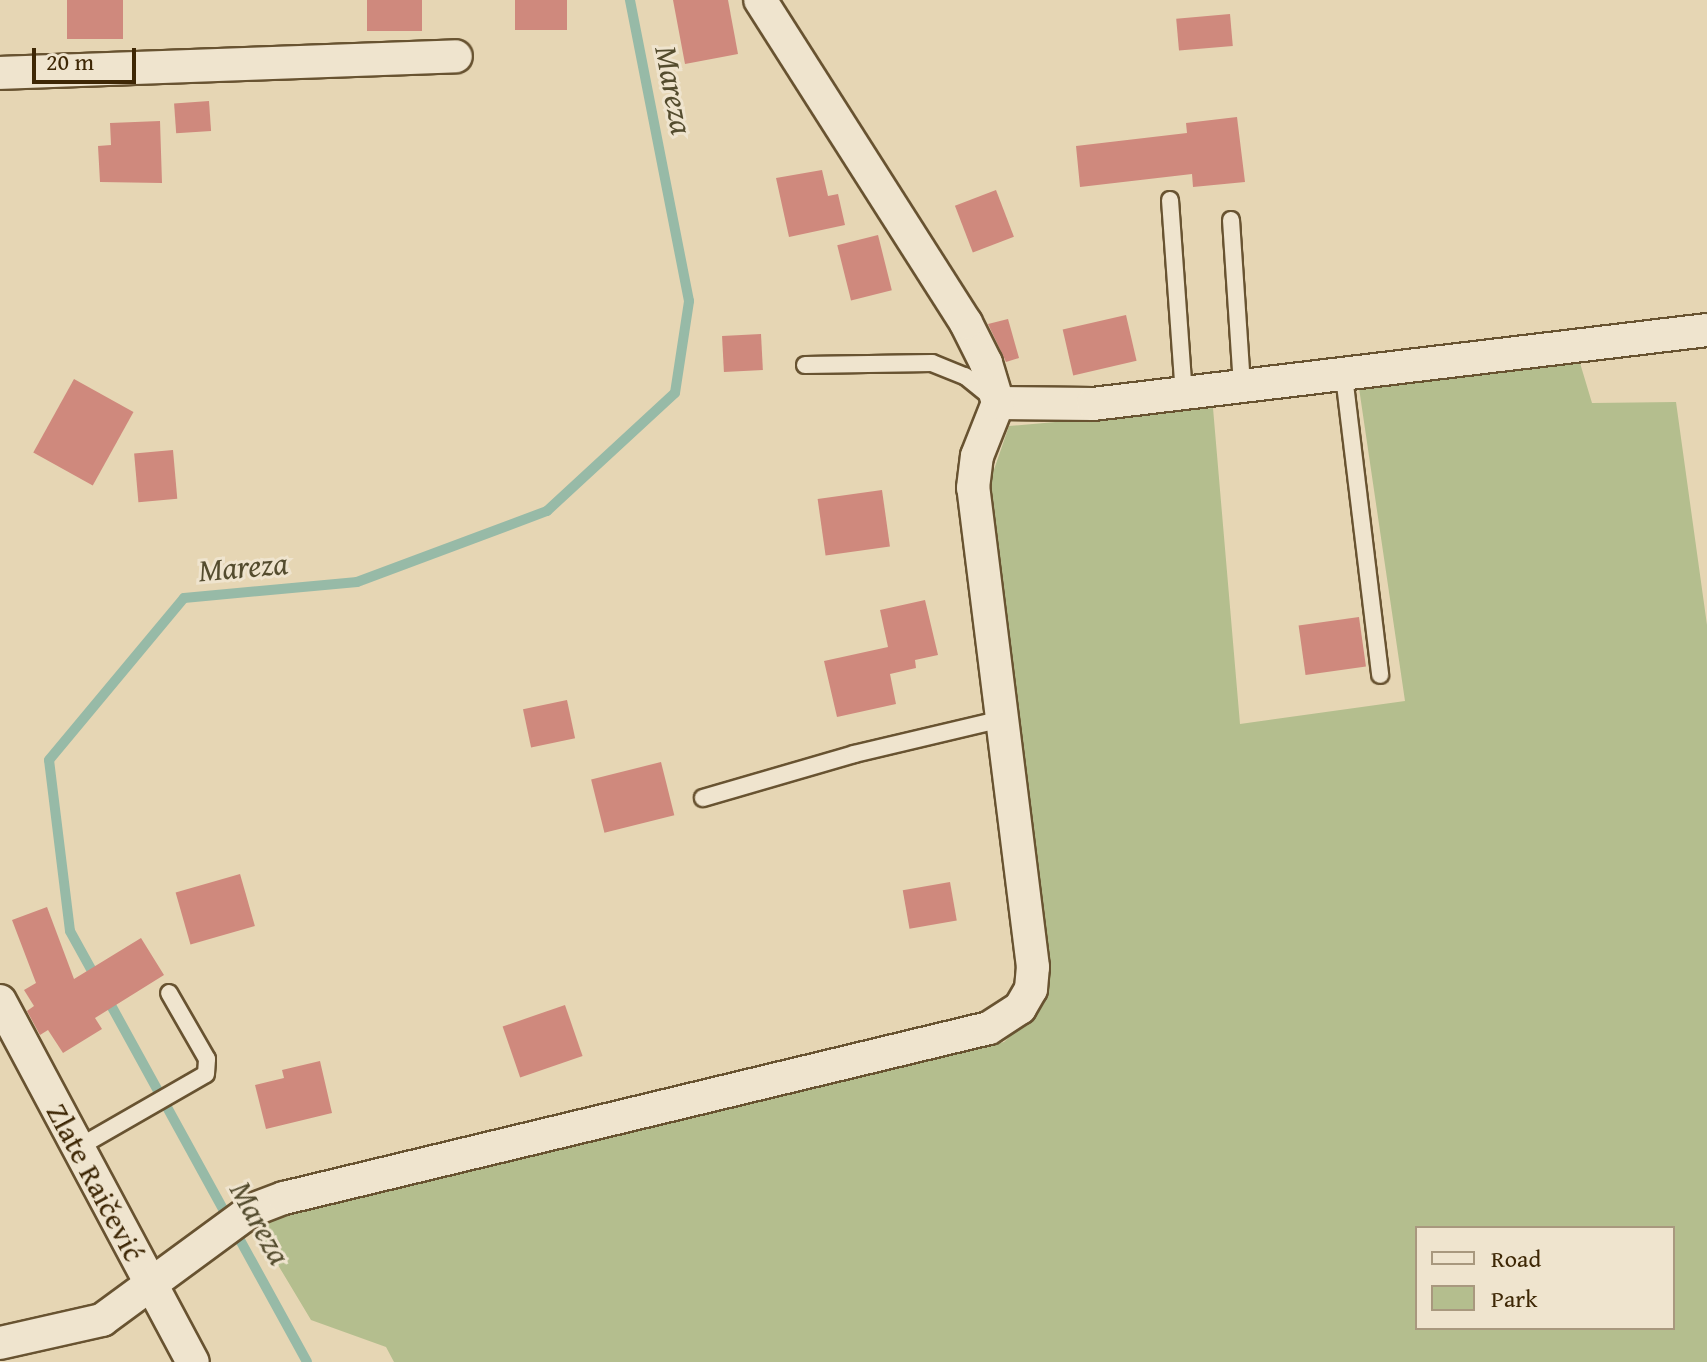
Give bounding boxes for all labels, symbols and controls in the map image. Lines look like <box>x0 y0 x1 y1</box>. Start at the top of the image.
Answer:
scale bar <box>36 32 140 82</box>
water label: Mareza <box>647 42 701 138</box>
text: 20 m <box>46 44 94 79</box>
water label: Mareza <box>197 544 289 590</box>
street label: Zlate Raičević <box>39 1097 153 1267</box>
water label: Mareza <box>221 1174 299 1272</box>
legend <box>1415 1226 1675 1330</box>
text: Road <box>1491 1241 1541 1276</box>
text: Park <box>1491 1281 1537 1316</box>

